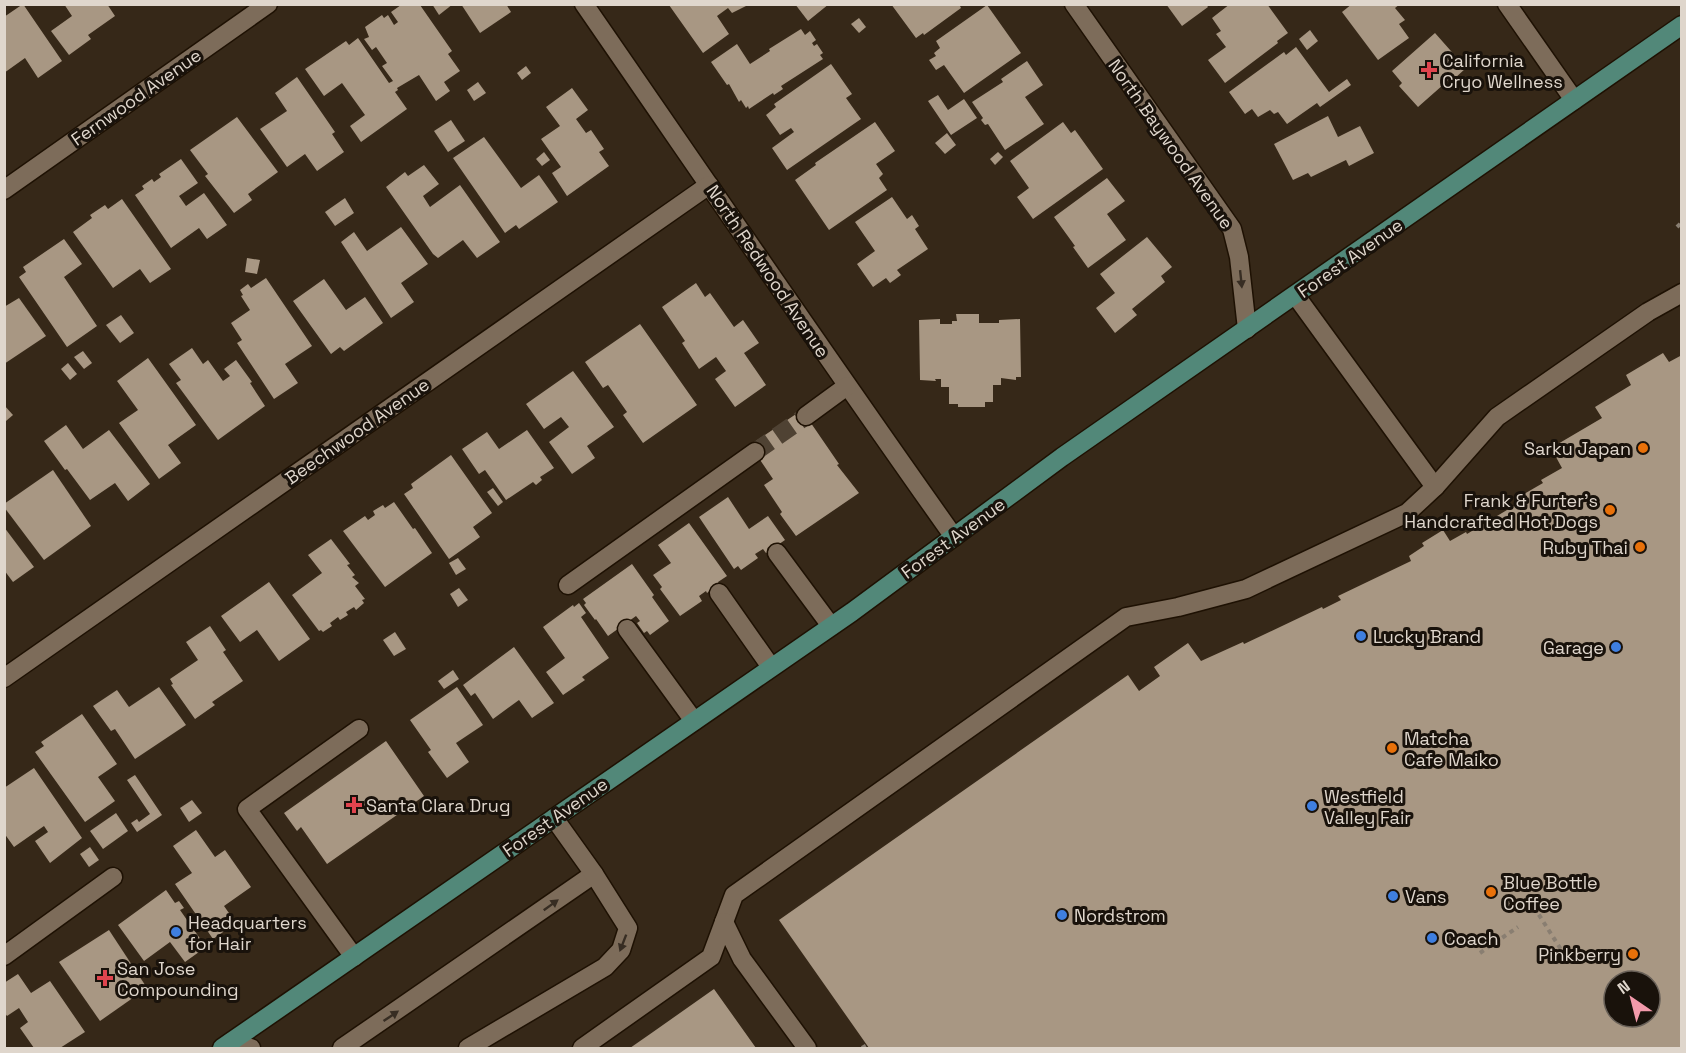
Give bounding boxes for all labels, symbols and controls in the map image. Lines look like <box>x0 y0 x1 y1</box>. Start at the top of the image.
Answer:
street label: Fernwood Avenue <box>66 43 206 151</box>
place label: California Cryo Wellness <box>1442 49 1563 93</box>
street label: North Baywood Avenue <box>1103 54 1239 234</box>
marker: California Cryo Wellness <box>1420 61 1438 79</box>
street label: North Redwood Avenue <box>702 180 834 362</box>
street label: Forest Avenue <box>1293 213 1407 303</box>
one-way arrow <box>1236 269 1246 288</box>
street label: Beechwood Avenue <box>280 373 434 489</box>
place label: Sarku Japan <box>1524 437 1631 460</box>
marker: Sarku Japan <box>1636 441 1650 455</box>
place label: Frank & Furter's Handcrafted Hot Dogs <box>1404 489 1598 533</box>
street label: Forest Avenue <box>896 492 1010 584</box>
marker: Frank & Furter's Handcrafted Hot Dogs <box>1603 503 1617 517</box>
place label: Ruby Thai <box>1542 536 1628 559</box>
marker: Ruby Thai <box>1633 540 1647 554</box>
place label: Lucky Brand <box>1373 625 1481 648</box>
marker: Lucky Brand <box>1354 629 1368 643</box>
place label: Garage <box>1543 636 1604 659</box>
marker: Garage <box>1609 640 1623 654</box>
place label: Matcha Cafe Maiko <box>1404 727 1499 771</box>
marker: Matcha Cafe Maiko <box>1385 741 1399 755</box>
street label: Forest Avenue <box>498 772 612 862</box>
place label: Westfield Valley Fair <box>1324 785 1411 829</box>
place label: Santa Clara Drug <box>366 794 510 817</box>
marker: Santa Clara Drug <box>347 798 361 812</box>
marker: Westfield Valley Fair <box>1305 799 1319 813</box>
place label: Blue Bottle Coffee <box>1503 871 1598 915</box>
place label: Vans <box>1405 885 1446 908</box>
marker: Blue Bottle Coffee <box>1484 885 1498 899</box>
marker: Vans <box>1386 889 1400 903</box>
one-way arrow <box>543 899 559 911</box>
place label: Nordstrom <box>1074 904 1166 927</box>
marker: Nordstrom <box>1055 908 1069 922</box>
place label: Headquarters for Hair <box>188 911 307 955</box>
marker: Headquarters for Hair <box>169 925 183 939</box>
place label: Coach <box>1444 927 1499 950</box>
marker: Coach <box>1425 931 1439 945</box>
one-way arrow <box>617 934 627 952</box>
place label: Pinkberry <box>1538 943 1621 966</box>
marker: Pinkberry <box>1626 947 1640 961</box>
place label: San Jose Compounding <box>117 957 239 1001</box>
north arrow <box>1602 969 1662 1029</box>
marker: San Jose Compounding <box>98 971 112 985</box>
text: N <box>1613 975 1634 999</box>
one-way arrow <box>382 1010 399 1021</box>

